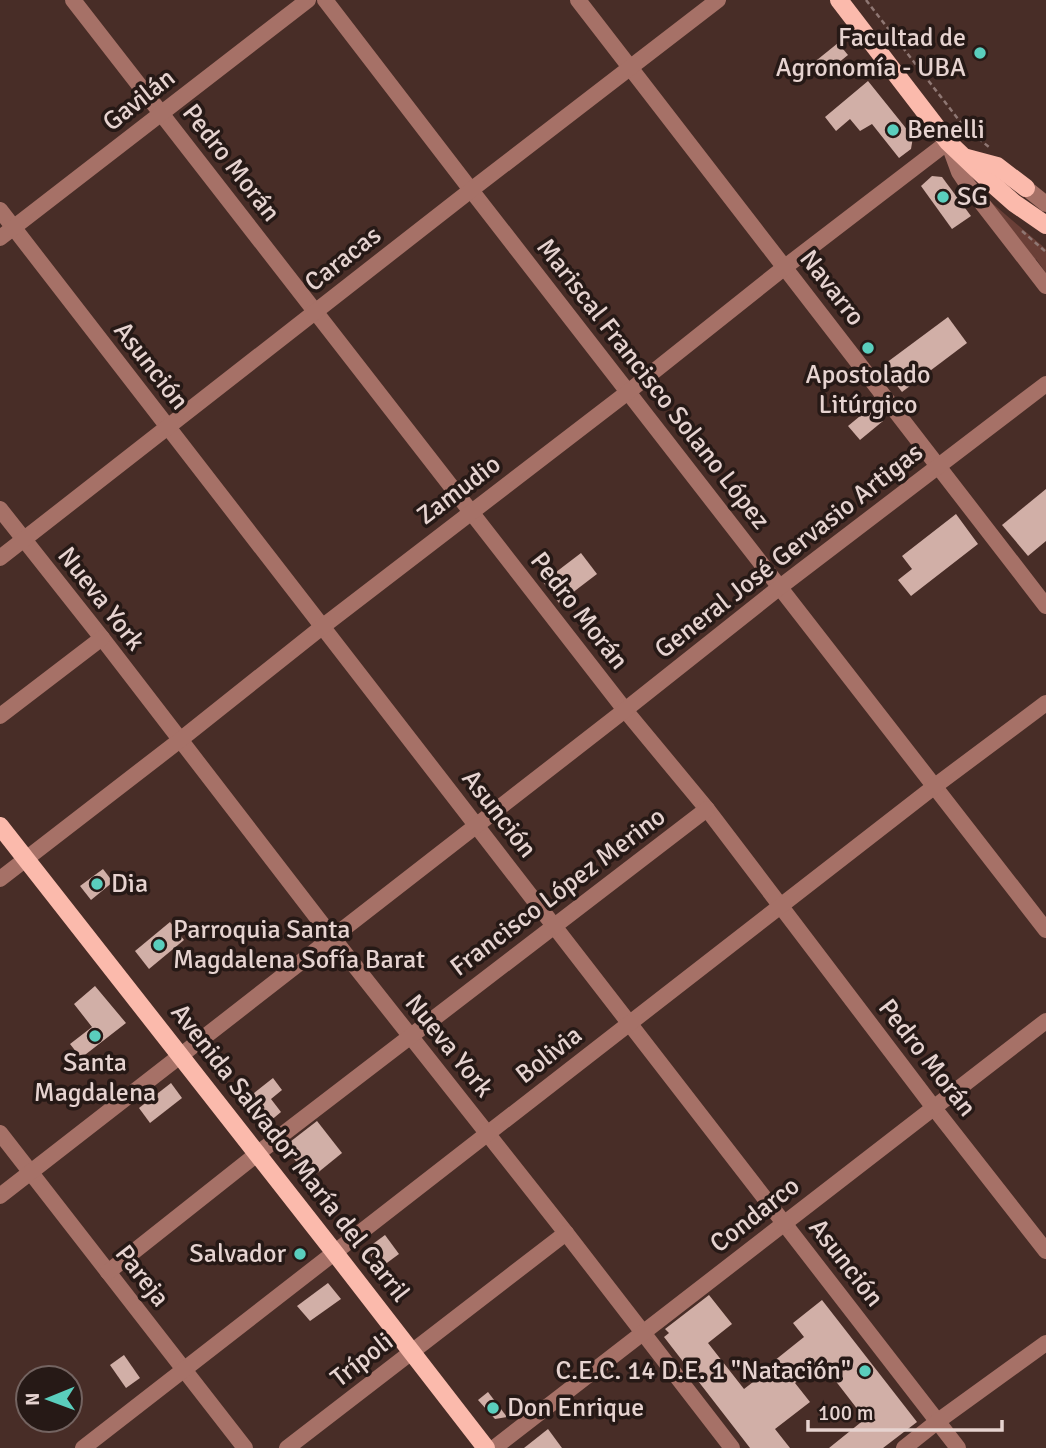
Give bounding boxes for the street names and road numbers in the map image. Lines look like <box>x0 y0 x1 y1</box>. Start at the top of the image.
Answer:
street label: Gavilán <box>96 62 182 138</box>
street label: Pedro Morán <box>175 98 287 228</box>
street label: Caracas <box>298 219 388 299</box>
street label: Mariscal Francisco Solano López <box>529 232 777 536</box>
street label: Navarro <box>792 244 872 332</box>
street label: Asunción <box>107 316 195 416</box>
street label: General José Gervasio Artigas <box>649 436 929 666</box>
street label: Zamudio <box>411 448 507 532</box>
street label: Nueva York <box>51 541 151 657</box>
street label: Pedro Morán <box>523 546 635 676</box>
street label: Asunción <box>455 764 543 864</box>
street label: Francisco López Merino <box>444 801 672 983</box>
street label: Nueva York <box>398 988 500 1104</box>
street label: Pedro Morán <box>871 993 983 1123</box>
street label: Avenida Salvador María del Carril <box>164 998 416 1308</box>
street label: Bolivia <box>509 1019 589 1091</box>
street label: Condarco <box>704 1170 806 1260</box>
street label: Asunción <box>802 1213 890 1313</box>
street label: Pareja <box>108 1239 176 1313</box>
street label: Trípoli <box>324 1326 400 1394</box>

